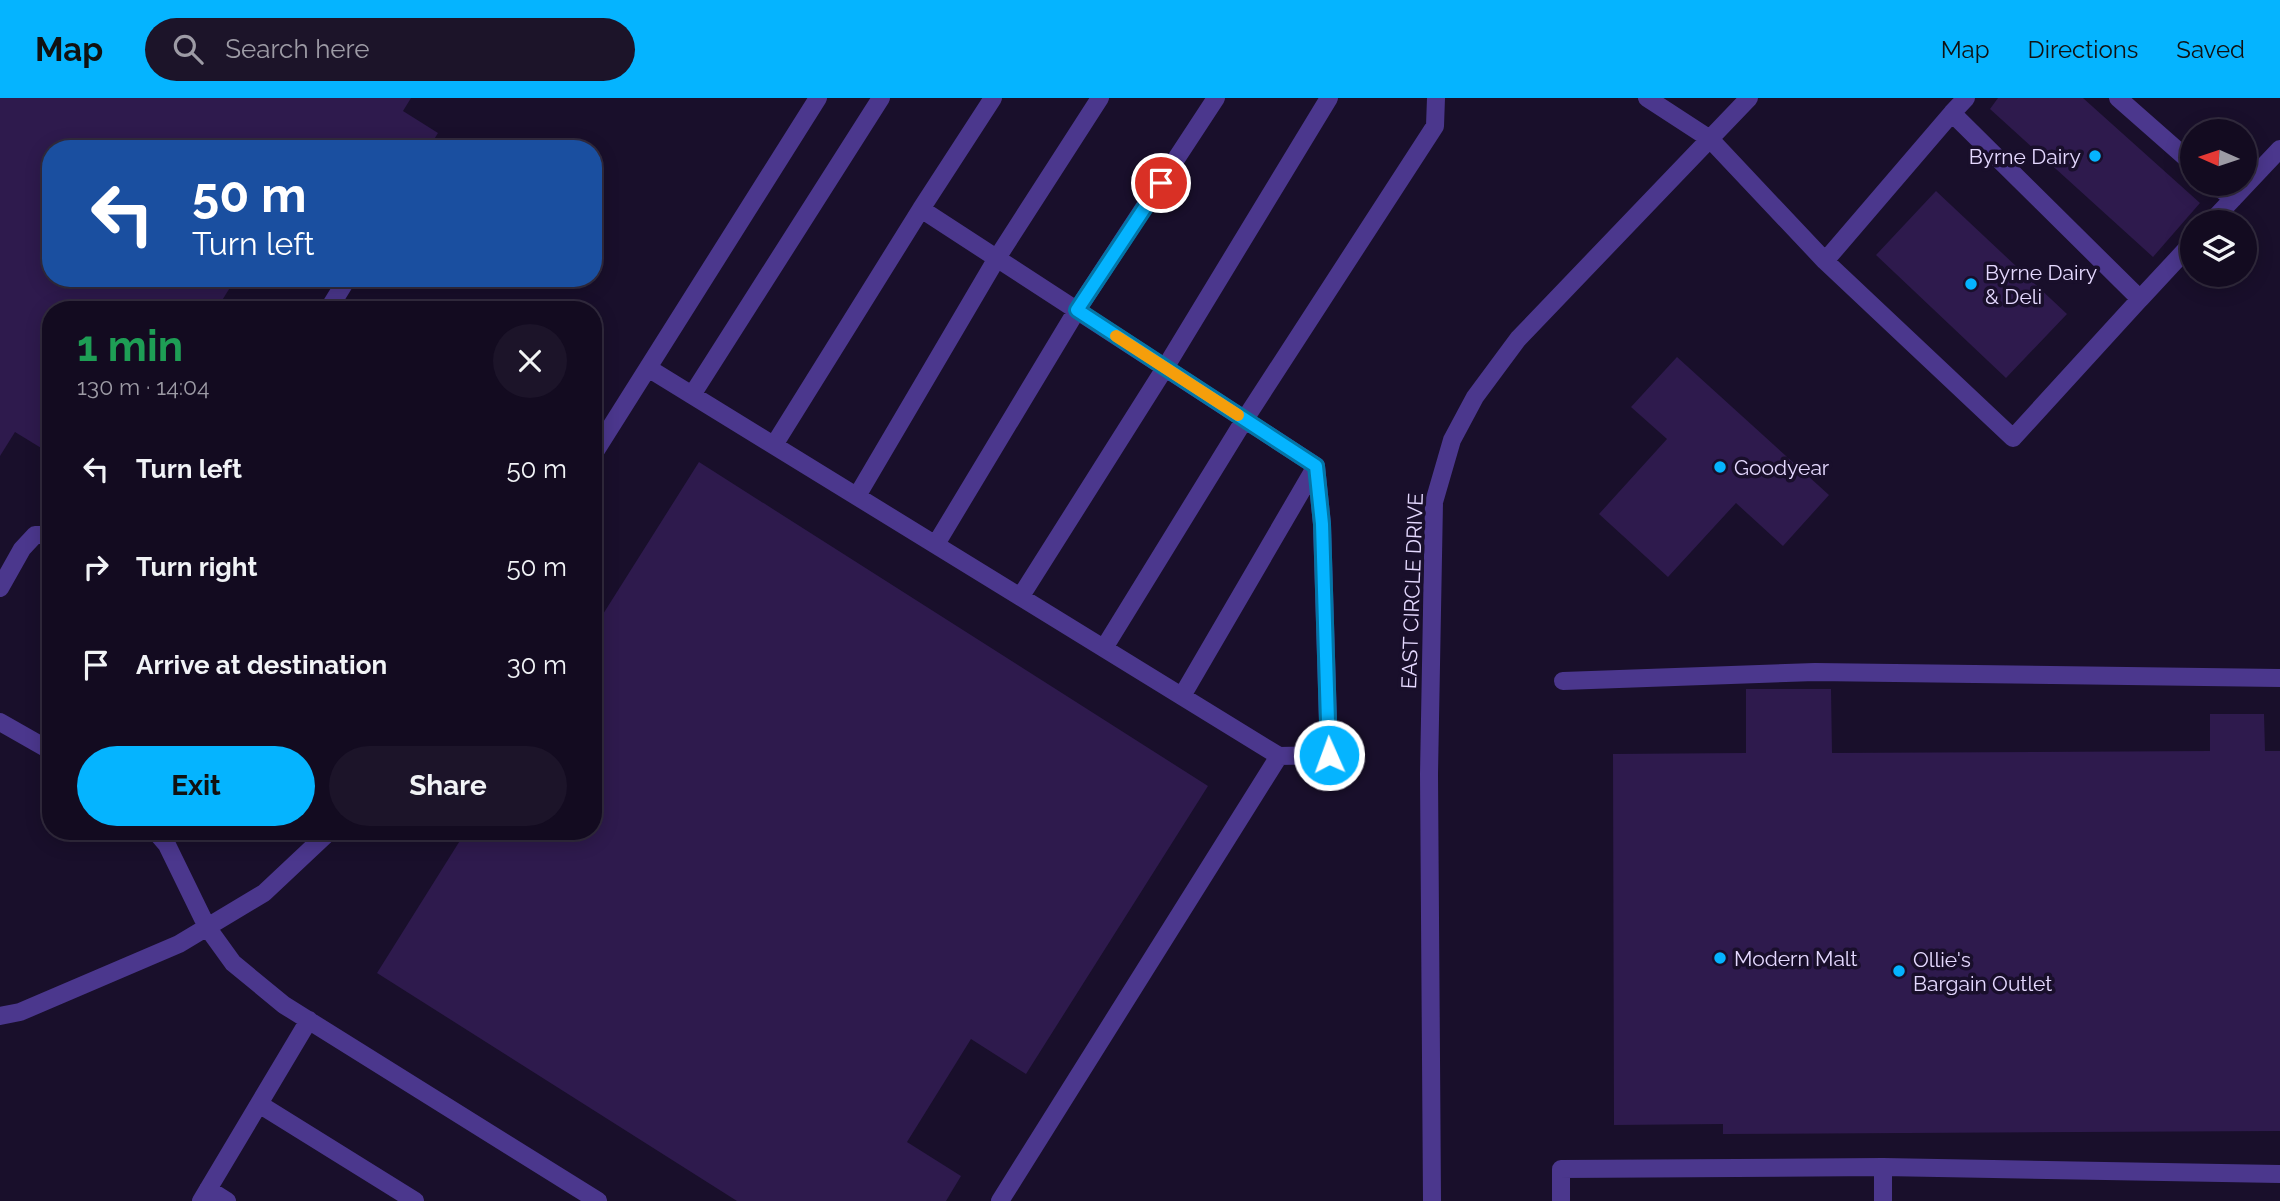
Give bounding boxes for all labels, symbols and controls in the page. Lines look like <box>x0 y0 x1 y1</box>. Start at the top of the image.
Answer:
search box <box>145 18 635 81</box>
text: Map <box>35 30 103 69</box>
icon: search <box>169 30 207 68</box>
text: Search here <box>225 34 370 64</box>
text: Map <box>1941 35 1990 64</box>
text: Directions <box>2028 35 2138 64</box>
text: Saved <box>2176 35 2245 64</box>
north arrow <box>2180 119 2258 196</box>
map controls <box>2180 119 2257 287</box>
place label: Byrne Dairy <box>1969 144 2081 169</box>
marker: Byrne Dairy <box>2087 148 2103 164</box>
pin <box>1131 153 1191 213</box>
icon: arrive <box>1142 164 1180 202</box>
text: 50 m <box>192 166 307 223</box>
icon: left <box>77 168 168 259</box>
button: layers <box>2180 210 2257 287</box>
text: Turn left <box>192 225 314 262</box>
place label: Byrne Dairy & Deli <box>1985 260 2097 309</box>
marker: Byrne Dairy & Deli <box>1963 276 1979 292</box>
text: 1 min <box>77 322 183 371</box>
button: close <box>493 324 567 398</box>
text: 130 m · 14:04 <box>77 373 210 400</box>
icon: left <box>77 450 115 488</box>
text: Turn left <box>136 454 242 484</box>
text: 50 m <box>506 454 567 484</box>
place label: Goodyear <box>1734 455 1830 480</box>
marker: Goodyear <box>1712 459 1728 475</box>
street label: EAST CIRCLE DRIVE <box>1396 493 1428 689</box>
icon: right <box>77 548 115 586</box>
text: Turn right <box>136 552 257 582</box>
text: 50 m <box>506 552 567 582</box>
icon: arrive <box>77 646 115 684</box>
text: Arrive at destination <box>136 650 387 680</box>
text: 30 m <box>507 650 567 680</box>
position arrow <box>1292 718 1366 792</box>
button: Exit <box>77 746 315 826</box>
button: Share <box>329 746 567 826</box>
place label: Modern Malt <box>1734 946 1858 971</box>
place label: Ollie's Bargain Outlet <box>1913 947 2052 996</box>
marker: Modern Malt <box>1712 950 1728 966</box>
marker: Ollie's Bargain Outlet <box>1891 963 1907 979</box>

